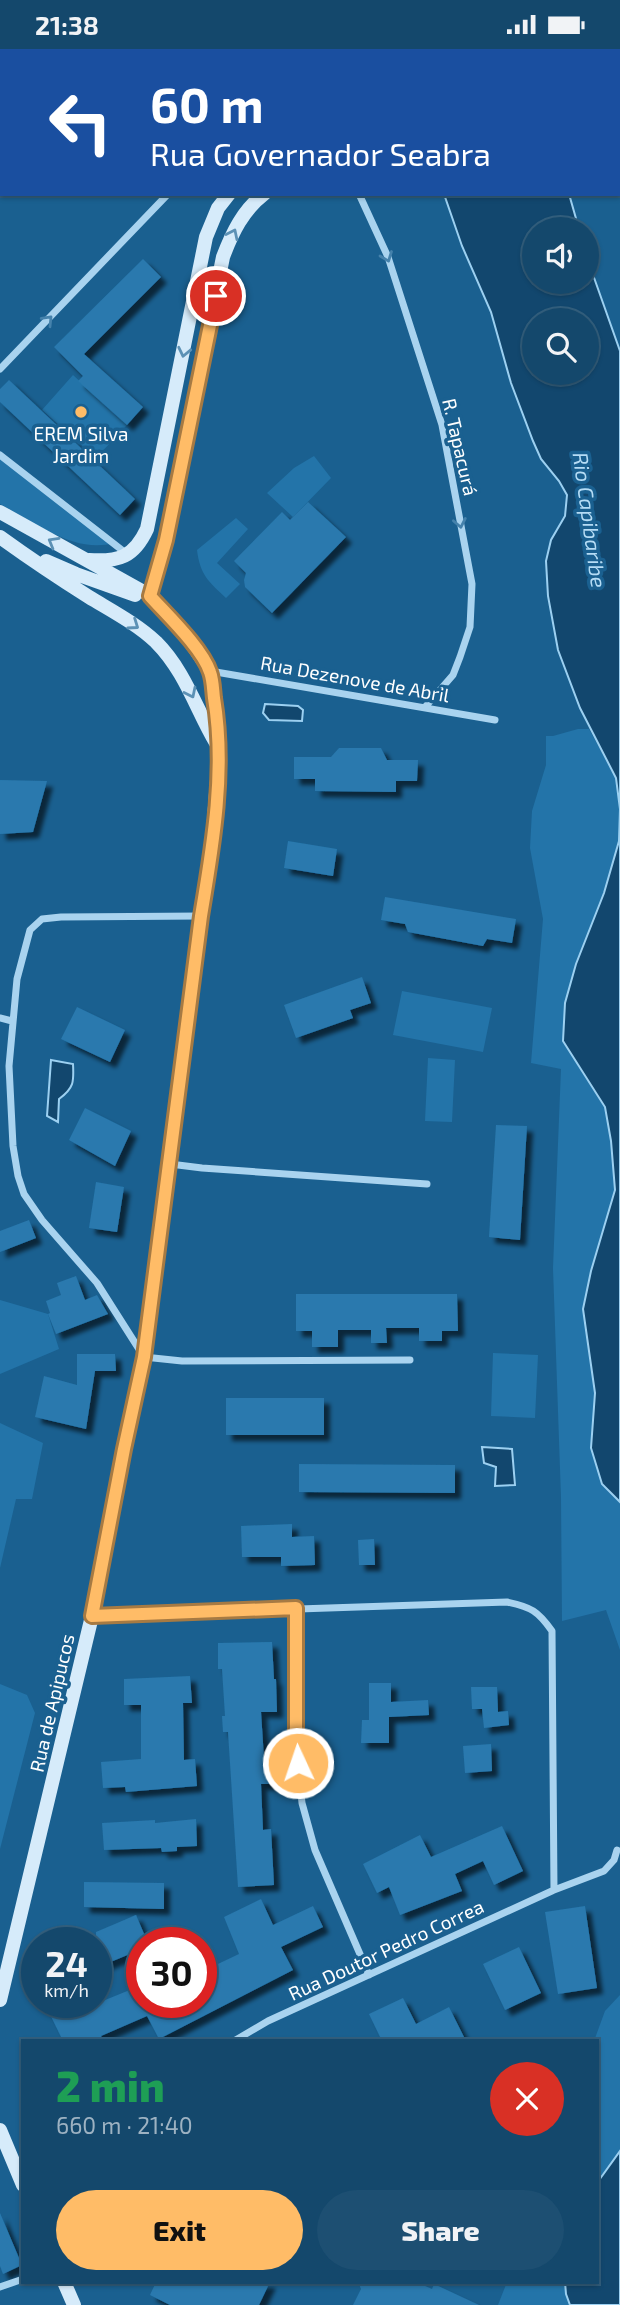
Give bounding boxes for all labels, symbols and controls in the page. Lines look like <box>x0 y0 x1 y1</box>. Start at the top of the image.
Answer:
text: 21:38 <box>35 9 99 40</box>
text: 60 m <box>150 74 264 133</box>
icon: left <box>35 77 126 168</box>
text: Rua Governador Seabra <box>150 134 491 172</box>
map controls <box>522 217 599 385</box>
button: sound <box>522 217 599 294</box>
one-way arrow <box>225 229 239 241</box>
one-way arrow <box>378 250 392 262</box>
pin <box>186 266 246 326</box>
icon: arrive <box>197 277 235 315</box>
button: search <box>522 308 599 385</box>
one-way arrow <box>39 315 52 328</box>
one-way arrow <box>177 346 192 358</box>
street label: R. Tapacurá <box>438 396 483 498</box>
marker: EREM Silva Jardim <box>73 404 89 420</box>
place label: EREM Silva Jardim <box>34 422 128 467</box>
water label: Rio Capibaribe <box>569 450 612 589</box>
one-way arrow <box>452 517 467 529</box>
one-way arrow <box>48 537 61 550</box>
one-way arrow <box>126 617 139 630</box>
street label: Rua Dezenove de Abril <box>259 651 452 707</box>
one-way arrow <box>182 686 196 698</box>
street label: Rua de Apipucos <box>24 1632 79 1774</box>
position arrow <box>261 1726 335 1800</box>
street label: Rua Doutor Pedro Correa <box>284 1894 487 2005</box>
speed limit sign: 30 <box>126 1927 217 2018</box>
text: 24 <box>45 1942 88 1984</box>
text: km/h <box>44 1979 89 2001</box>
text: 2 min <box>56 2060 165 2110</box>
button: close <box>490 2062 564 2136</box>
text: 660 m · 21:40 <box>56 2111 193 2139</box>
button: Exit <box>56 2190 303 2270</box>
button: Share <box>317 2190 564 2270</box>

